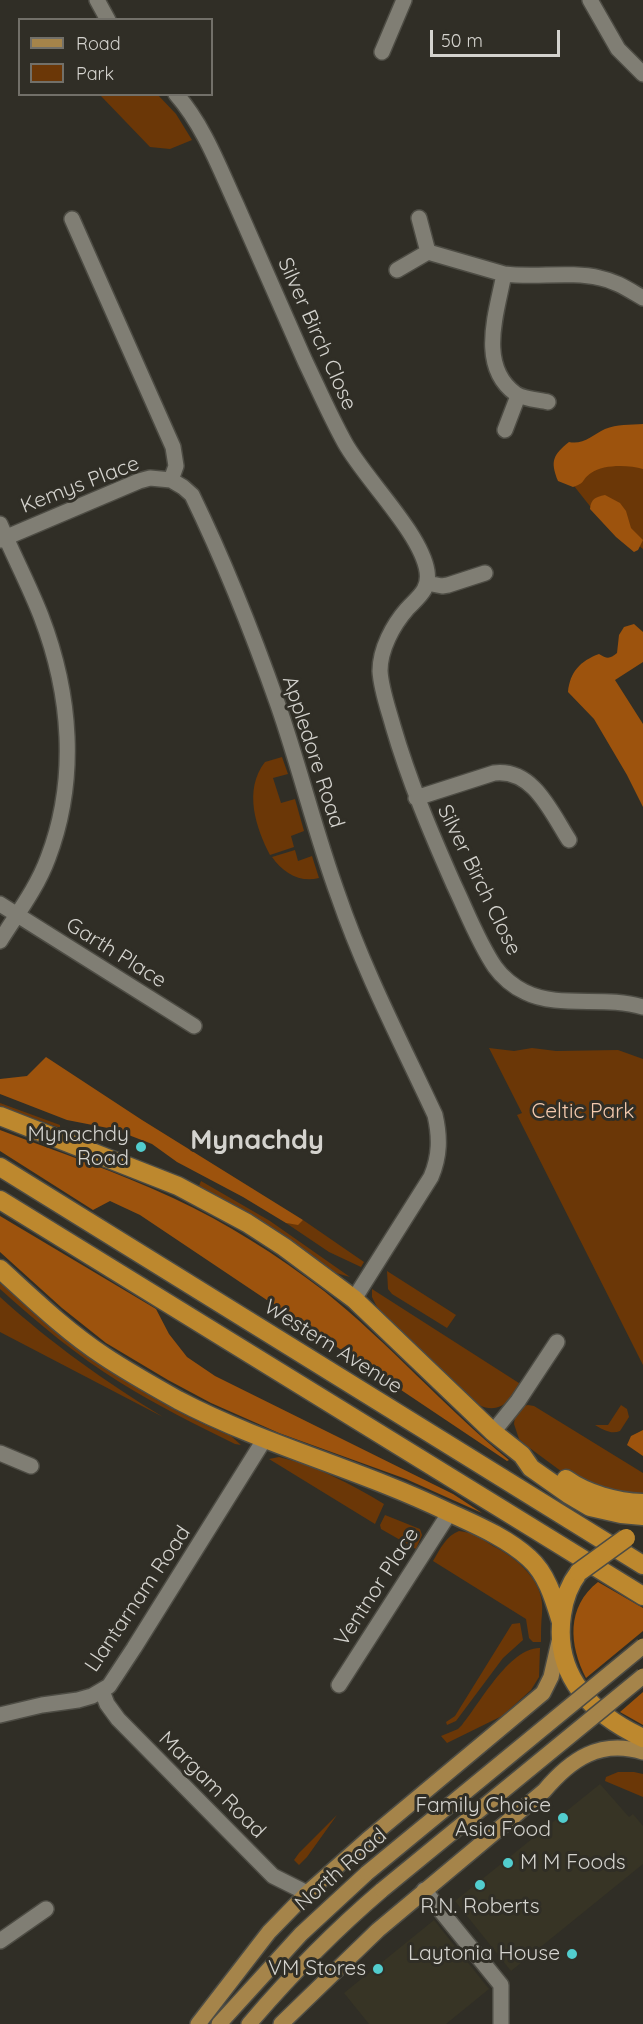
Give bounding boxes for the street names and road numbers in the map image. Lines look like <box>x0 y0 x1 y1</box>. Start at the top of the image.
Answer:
street label: Silver Birch Close <box>272 254 362 414</box>
street label: Kemys Place <box>17 451 143 519</box>
street label: Appledore Road <box>277 673 349 831</box>
street label: Silver Birch Close <box>432 801 526 959</box>
street label: Garth Place <box>61 912 171 994</box>
street label: Western Avenue <box>259 1294 407 1400</box>
street label: Llantarnam Road <box>80 1521 196 1677</box>
street label: Ventnor Place <box>329 1523 425 1651</box>
street label: Margam Road <box>153 1726 271 1844</box>
street label: North Road <box>290 1823 392 1917</box>

